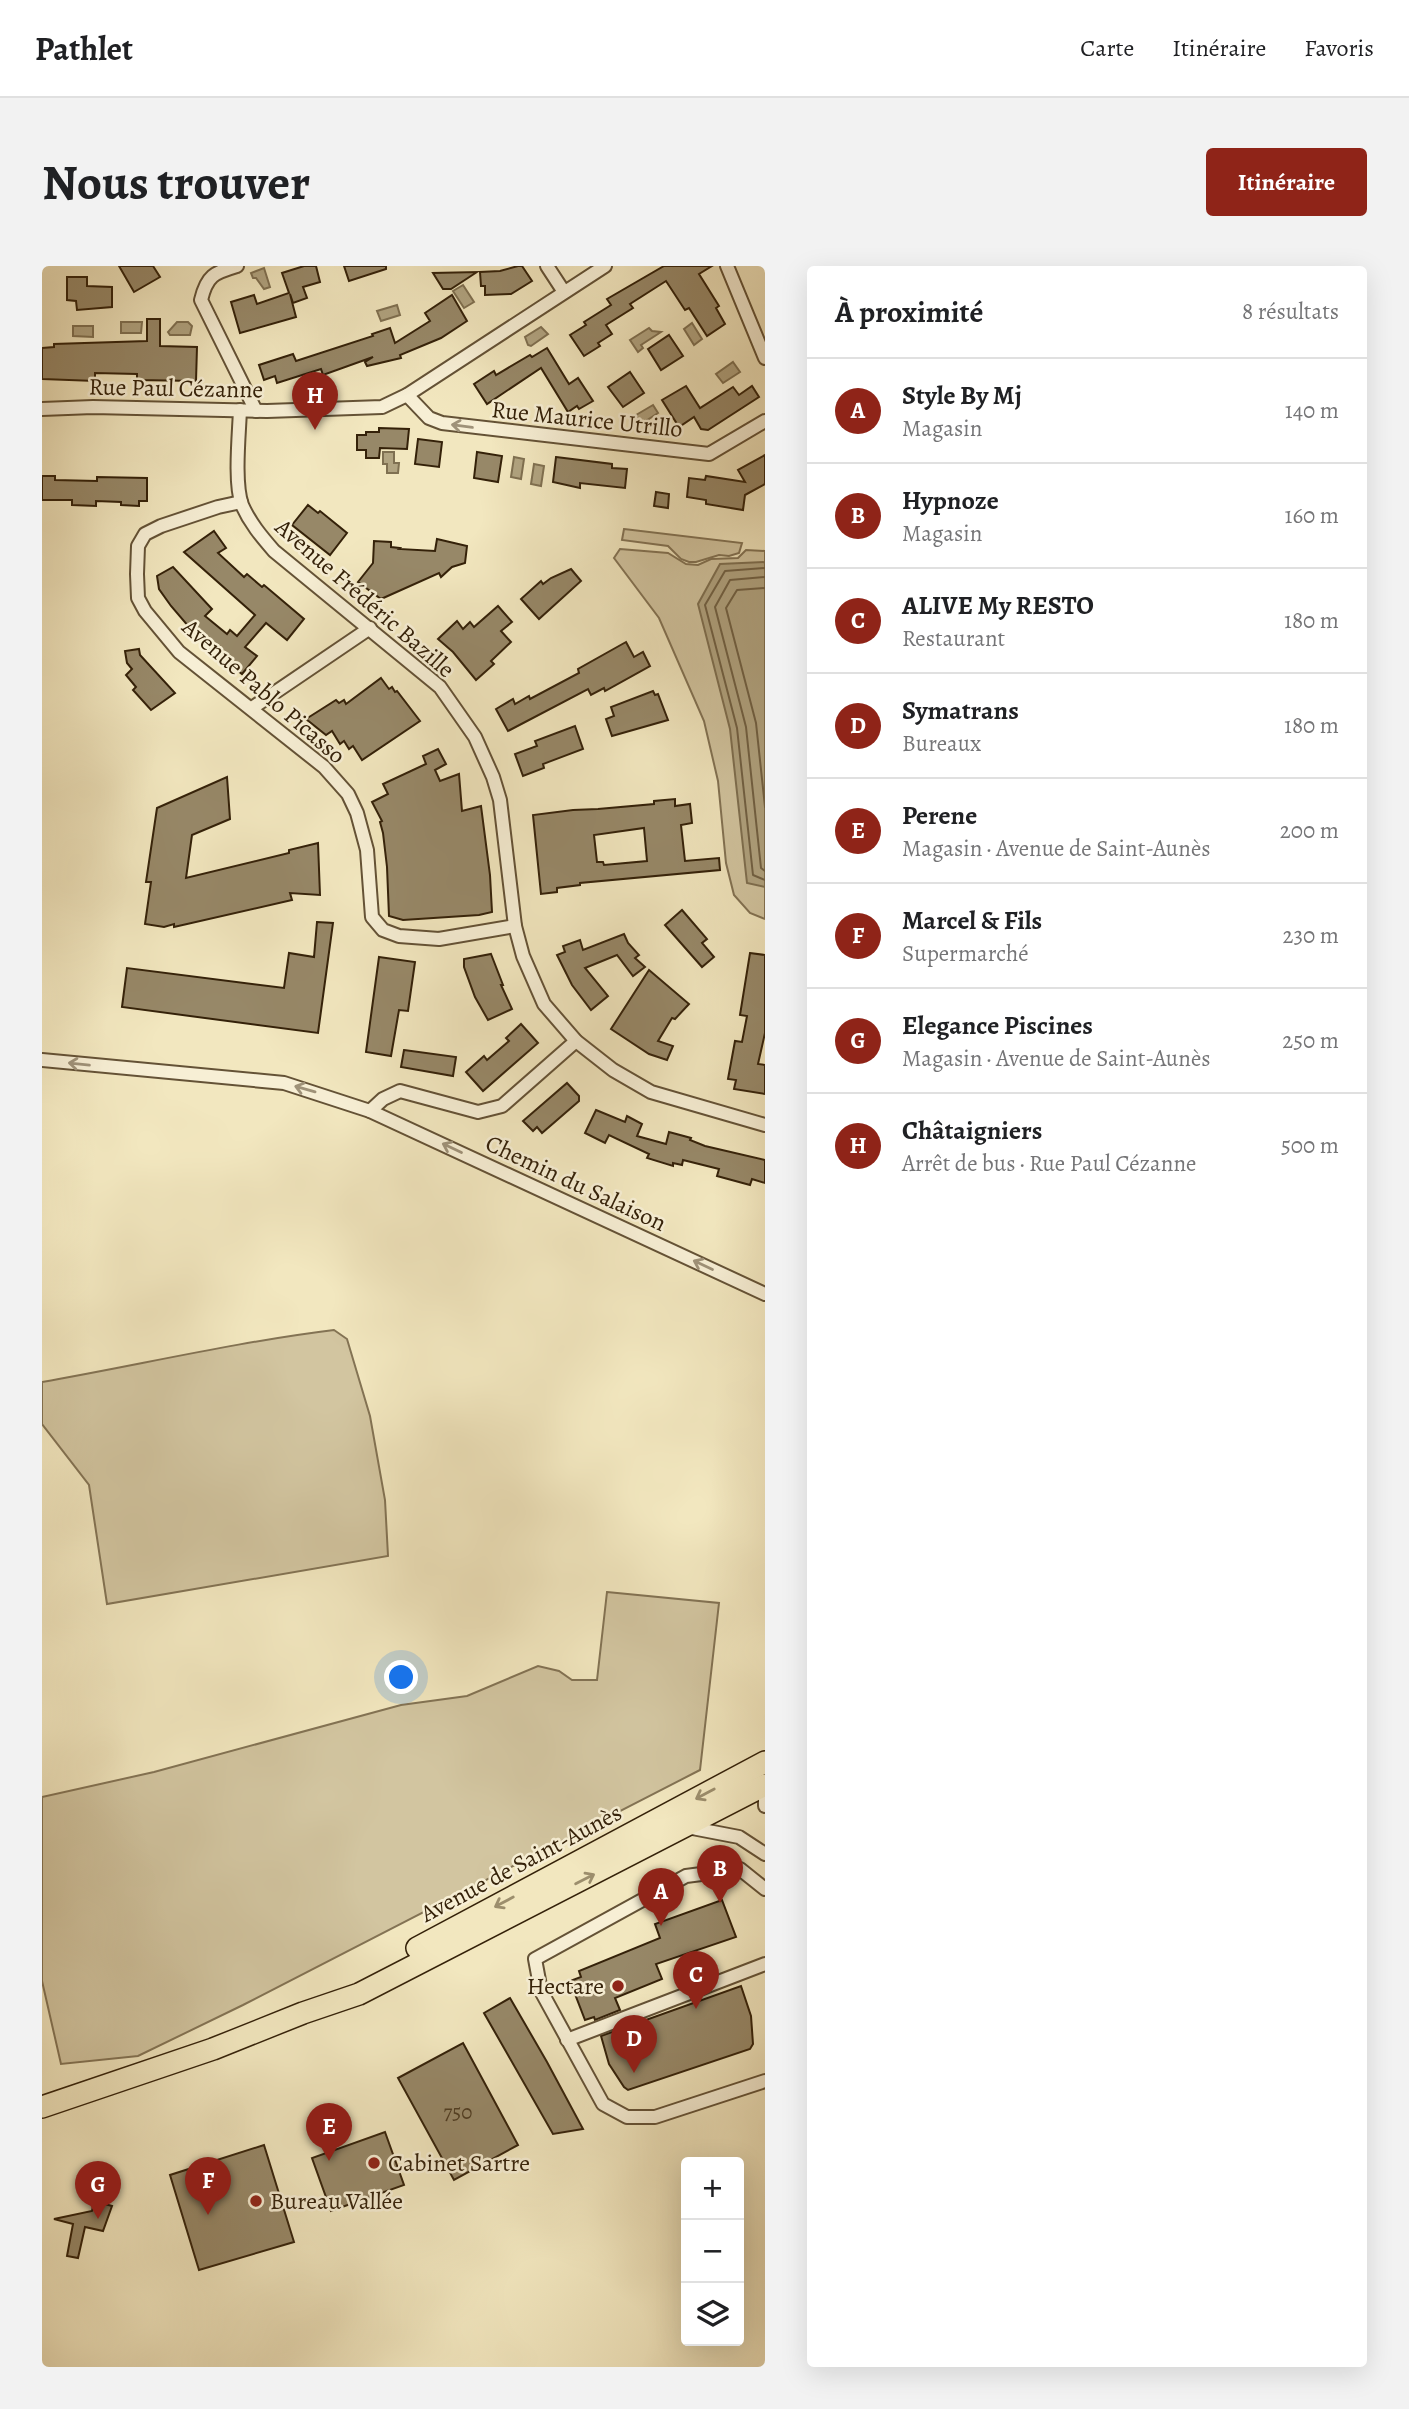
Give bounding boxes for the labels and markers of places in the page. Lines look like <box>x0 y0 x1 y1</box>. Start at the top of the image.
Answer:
pin: H <box>292 372 338 430</box>
pin: B <box>697 1845 743 1903</box>
pin: A <box>638 1868 684 1926</box>
pin: C <box>673 1951 719 2009</box>
place label: Hectare <box>527 1970 604 2002</box>
marker: Hectare <box>610 1978 626 1994</box>
pin: D <box>611 2015 657 2073</box>
pin: E <box>306 2103 352 2161</box>
place label: Cabinet Sartre <box>388 2147 530 2179</box>
marker: Cabinet Sartre <box>366 2155 382 2171</box>
pin: F <box>185 2157 231 2215</box>
pin: G <box>75 2161 121 2219</box>
place label: Bureau Vallée <box>270 2185 403 2217</box>
marker: Bureau Vallée <box>248 2193 264 2209</box>

